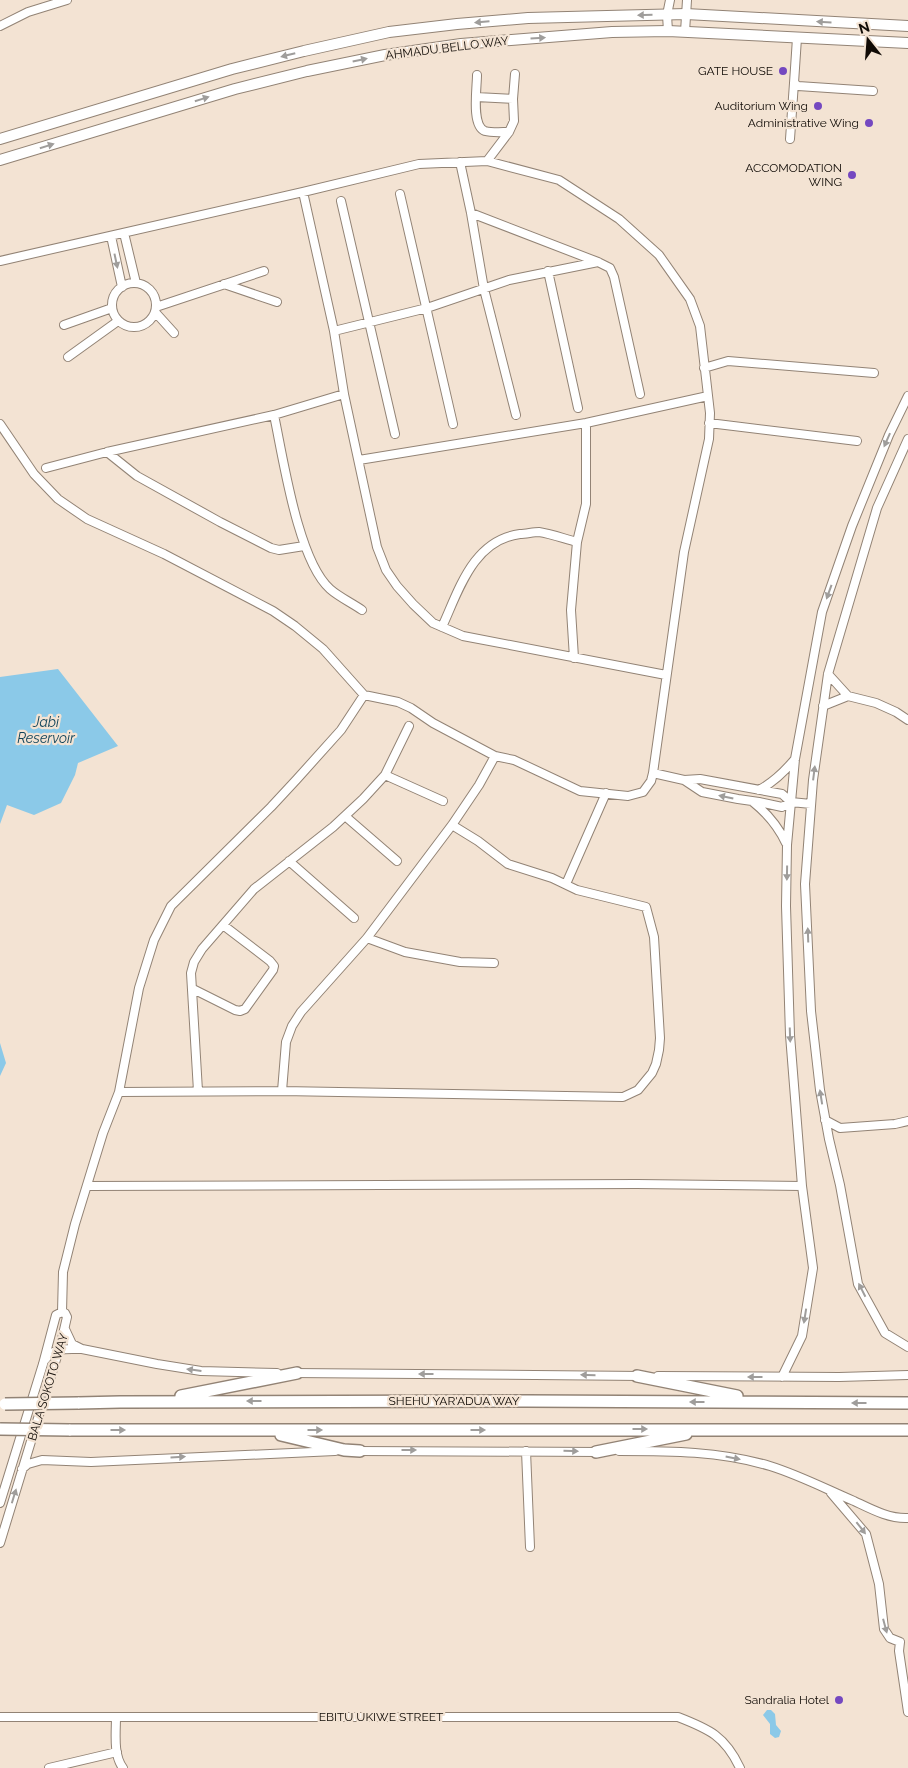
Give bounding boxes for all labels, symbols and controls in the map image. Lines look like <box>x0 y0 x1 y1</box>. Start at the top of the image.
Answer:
one-way arrow <box>636 12 652 20</box>
north arrow <box>843 15 893 65</box>
one-way arrow <box>816 17 832 25</box>
one-way arrow <box>474 18 490 26</box>
text: N <box>857 18 872 37</box>
street label: AHMADU BELLO WAY <box>385 33 509 62</box>
one-way arrow <box>531 33 547 41</box>
one-way arrow <box>280 51 295 59</box>
one-way arrow <box>352 56 367 64</box>
place label: GATE HOUSE <box>698 64 773 78</box>
marker: GATE HOUSE <box>777 65 789 77</box>
one-way arrow <box>195 94 210 102</box>
place label: Auditorium Wing <box>715 99 808 113</box>
marker: Auditorium Wing <box>812 100 824 112</box>
place label: Administrative Wing <box>748 116 859 130</box>
marker: Administrative Wing <box>863 117 875 129</box>
one-way arrow <box>39 141 54 149</box>
place label: ACCOMODATION WING <box>745 161 842 189</box>
marker: ACCOMODATION WING <box>846 169 858 181</box>
one-way arrow <box>113 254 121 270</box>
one-way arrow <box>883 433 891 447</box>
one-way arrow <box>825 585 833 600</box>
water label: Jabi Reservoir <box>17 714 76 746</box>
one-way arrow <box>810 765 818 781</box>
one-way arrow <box>719 793 734 801</box>
one-way arrow <box>782 865 790 881</box>
one-way arrow <box>803 927 811 943</box>
one-way arrow <box>786 1027 794 1043</box>
one-way arrow <box>816 1089 824 1105</box>
one-way arrow <box>858 1283 866 1297</box>
one-way arrow <box>801 1308 809 1324</box>
street label: BALA SOKOTO WAY <box>25 1331 71 1442</box>
one-way arrow <box>185 1366 201 1374</box>
one-way arrow <box>418 1369 434 1377</box>
one-way arrow <box>580 1371 596 1379</box>
one-way arrow <box>747 1373 763 1381</box>
street label: SHEHU YAR'ADUA WAY <box>389 1394 520 1408</box>
one-way arrow <box>246 1397 262 1405</box>
one-way arrow <box>689 1397 705 1405</box>
one-way arrow <box>851 1399 867 1407</box>
one-way arrow <box>633 1425 649 1433</box>
one-way arrow <box>110 1426 126 1434</box>
one-way arrow <box>308 1426 324 1434</box>
one-way arrow <box>470 1426 486 1434</box>
one-way arrow <box>401 1446 417 1454</box>
one-way arrow <box>563 1447 579 1455</box>
one-way arrow <box>170 1453 186 1461</box>
one-way arrow <box>725 1454 741 1462</box>
one-way arrow <box>11 1488 19 1503</box>
one-way arrow <box>856 1521 866 1535</box>
one-way arrow <box>881 1618 889 1634</box>
place label: Sandralia Hotel <box>744 1693 830 1707</box>
marker: Sandralia Hotel <box>833 1694 845 1706</box>
street label: EBITU UKIWE STREET <box>319 1710 444 1724</box>

